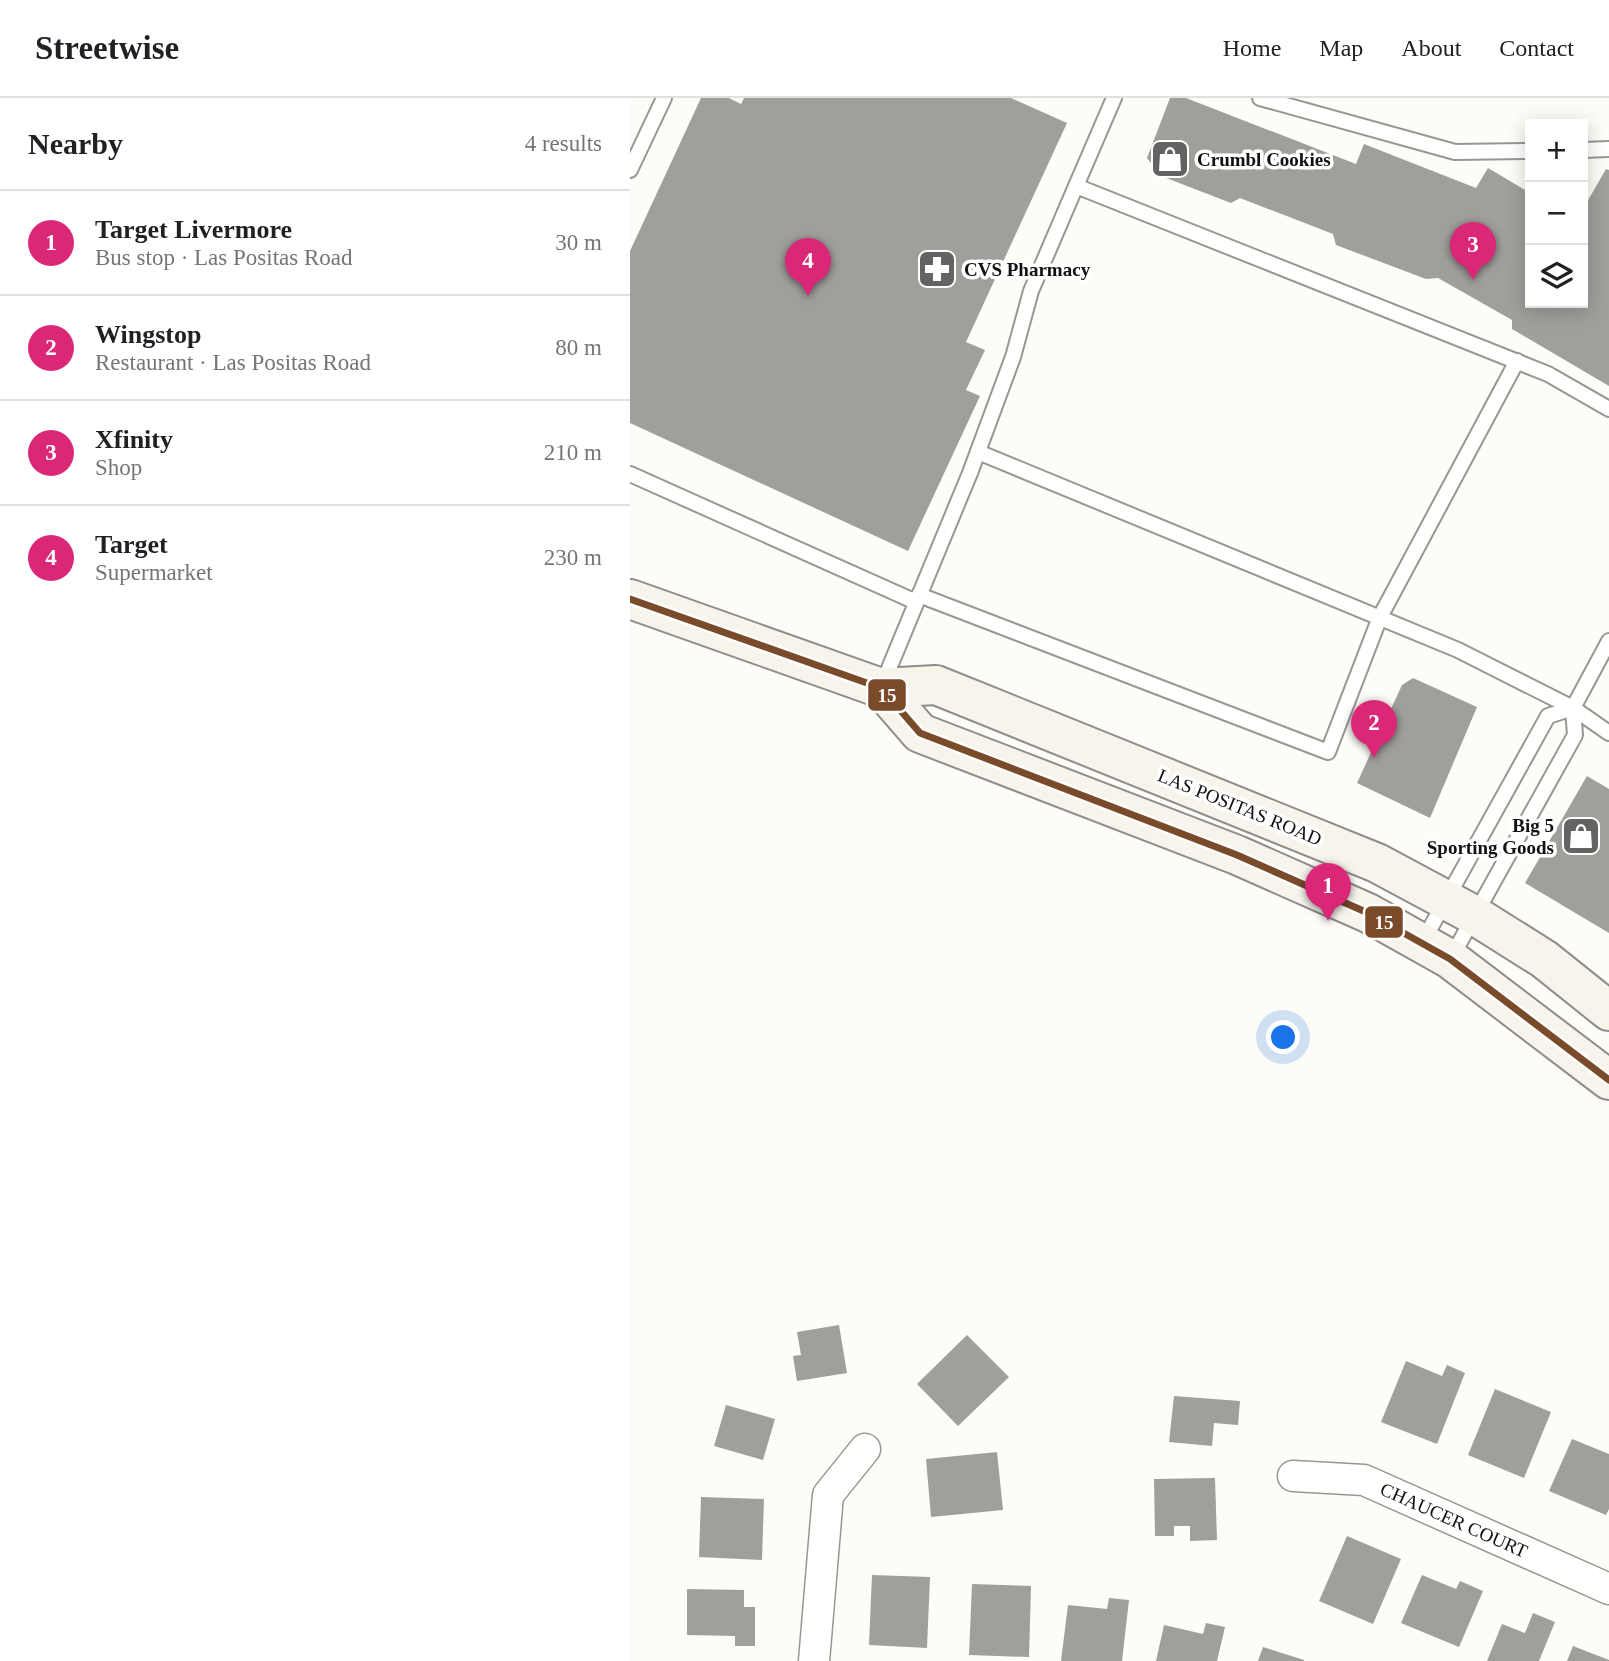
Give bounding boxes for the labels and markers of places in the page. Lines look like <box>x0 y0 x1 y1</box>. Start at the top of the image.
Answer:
shop icon: Crumbl Cookies <box>1149 138 1191 180</box>
place label: Crumbl Cookies <box>1197 149 1331 170</box>
pin: 3 <box>1450 222 1496 280</box>
pin: 4 <box>785 238 831 296</box>
pharmacy icon: CVS Pharmacy <box>916 248 958 290</box>
place label: CVS Pharmacy <box>964 259 1091 280</box>
pin: 2 <box>1351 700 1397 758</box>
place label: Big 5 Sporting Goods <box>1427 815 1554 858</box>
shop icon: Big 5 Sporting Goods <box>1560 815 1602 857</box>
pin: 1 <box>1305 863 1351 921</box>

